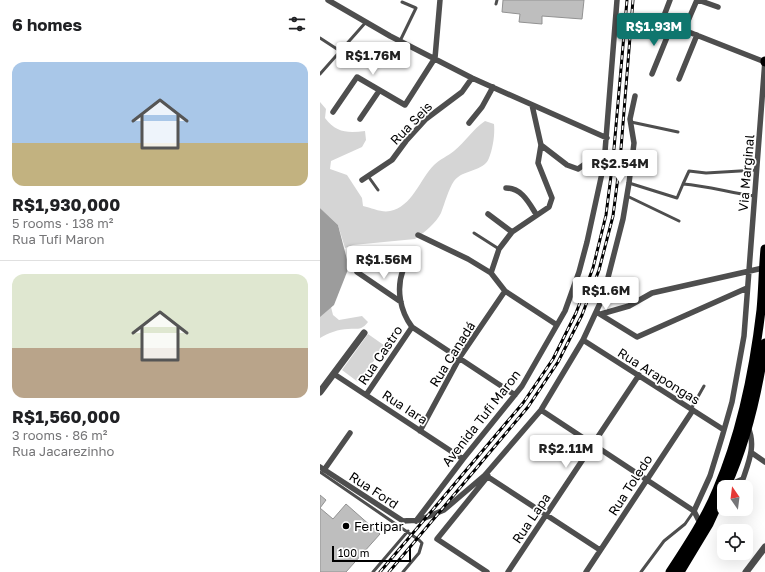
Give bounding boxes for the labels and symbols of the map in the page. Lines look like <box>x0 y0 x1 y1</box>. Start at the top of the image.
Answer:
pin: R$1.93M <box>617 13 691 47</box>
pin: R$1.76M <box>336 42 410 76</box>
street label: Rua Seis <box>387 98 435 148</box>
street label: Via Marginal <box>735 134 757 212</box>
pin: R$2.54M <box>583 150 657 184</box>
pin: R$1.56M <box>347 246 421 280</box>
pin: R$1.6M <box>573 277 639 311</box>
street label: Rua Canadá <box>426 318 478 390</box>
street label: Rua Castro <box>354 322 406 388</box>
street label: Rua Arapongas <box>615 344 703 408</box>
street label: Avenida Tufi Maron <box>438 367 524 469</box>
street label: Rua Iara <box>379 386 431 428</box>
pin: R$2.11M <box>529 435 603 469</box>
street label: Rua Toledo <box>604 452 656 518</box>
street label: Rua Ford <box>346 468 402 512</box>
north arrow <box>717 480 753 516</box>
street label: Rua Lapa <box>508 490 554 546</box>
place label: Fertipar <box>354 518 404 534</box>
marker: Fertipar <box>341 521 351 531</box>
scale bar <box>332 544 411 563</box>

